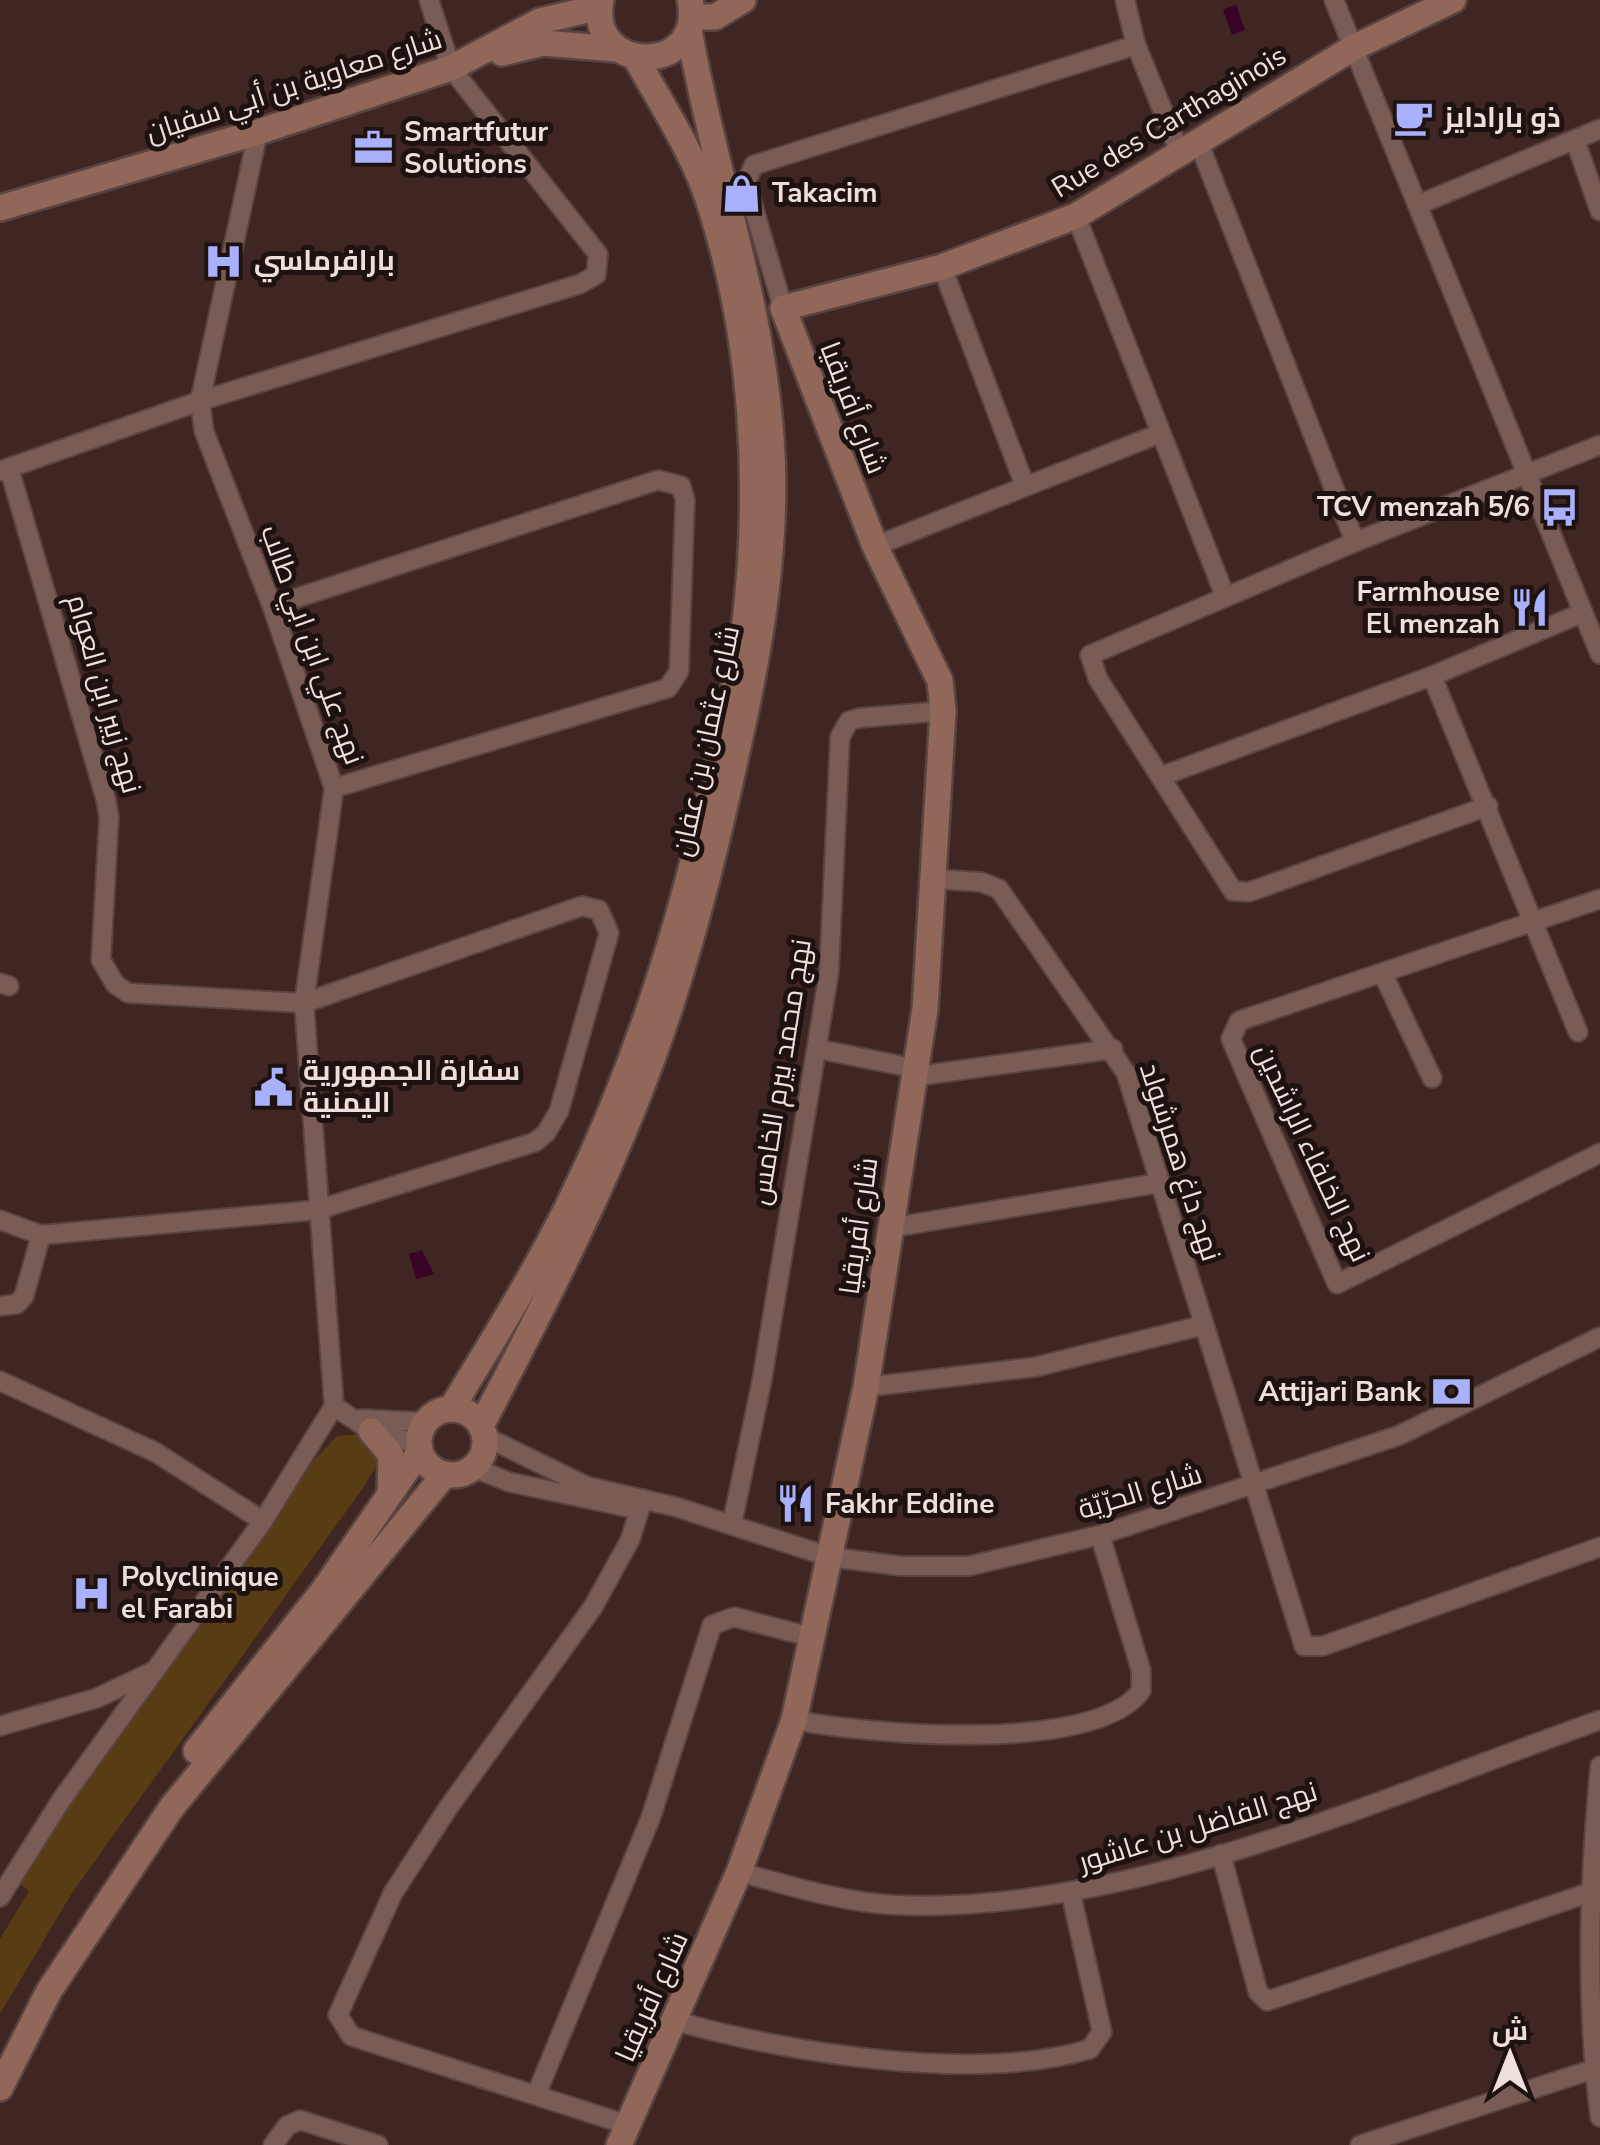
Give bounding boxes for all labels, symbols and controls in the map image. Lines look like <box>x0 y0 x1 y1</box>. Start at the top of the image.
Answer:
street label: شارع معاوية بن أبي سفيان <box>141 20 447 154</box>
street label: Rue des Carthaginois <box>1045 37 1293 207</box>
cafe icon: ذو بارادايز <box>1393 97 1435 139</box>
place label: ذو بارادايز <box>1443 99 1561 137</box>
place label: Smartfutur Solutions <box>404 113 548 183</box>
office icon: Smartfutur Solutions <box>353 127 395 169</box>
shop icon: Takacim <box>721 172 763 214</box>
place label: Takacim <box>772 174 878 212</box>
hospital icon: بارافرماسي <box>203 240 245 282</box>
place label: بارافرماسي <box>254 242 395 283</box>
street label: شارع أفريقيا <box>810 337 896 479</box>
bus stop icon: TCV menzah 5/6 <box>1539 486 1581 528</box>
place label: TCV menzah 5/6 <box>1317 488 1530 526</box>
street label: نهج علي ابن ابي طالب <box>249 520 373 771</box>
place label: Farmhouse El menzah <box>1356 573 1500 643</box>
restaurant icon: Farmhouse El menzah <box>1509 587 1551 629</box>
street label: نهج زبير ابن العوام <box>57 590 151 798</box>
street label: شارع عثمان بن عفان <box>663 622 749 860</box>
street label: نهج محمد بيرم الخامس <box>741 936 821 1208</box>
street label: نهج الخلفاء الراشدين <box>1245 1038 1379 1268</box>
place label: سفارة الجمهورية اليمنية <box>303 1052 520 1122</box>
street label: نهج داغ همرشولد <box>1130 1058 1230 1266</box>
public building icon: سفارة الجمهورية اليمنية <box>252 1066 294 1108</box>
street label: شارع أفريقيا <box>831 1155 887 1297</box>
bank icon: Attijari Bank <box>1430 1371 1472 1413</box>
place label: Attijari Bank <box>1259 1373 1422 1411</box>
street label: شارع الحرّيّة <box>1073 1455 1207 1529</box>
restaurant icon: Fakhr Eddine <box>774 1483 816 1525</box>
place label: Fakhr Eddine <box>825 1485 994 1523</box>
place label: Polyclinique el Farabi <box>121 1558 279 1628</box>
hospital icon: Polyclinique el Farabi <box>70 1572 112 1614</box>
street label: نهج الفاضل بن عاشور <box>1072 1773 1322 1882</box>
street label: شارع أفريقيا <box>606 1926 698 2068</box>
north arrow <box>1460 2005 1560 2105</box>
text: ش <box>1492 2012 1528 2050</box>

